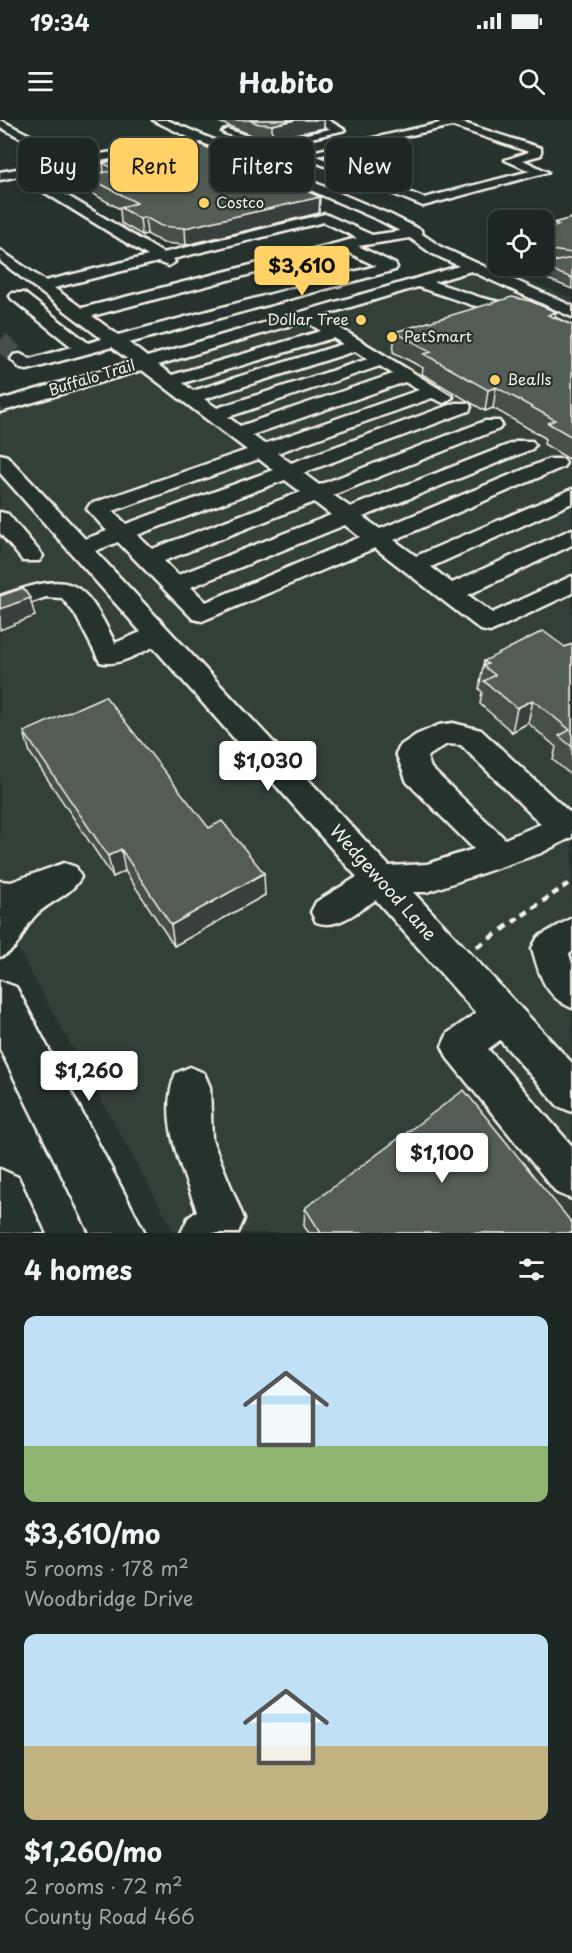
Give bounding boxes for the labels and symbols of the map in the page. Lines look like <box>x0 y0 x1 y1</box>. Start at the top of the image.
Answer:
place label: Costco <box>216 190 264 213</box>
marker: Costco <box>197 196 211 210</box>
pin: $3,610 <box>253 246 351 297</box>
place label: Dollar Tree <box>267 307 349 330</box>
marker: Dollar Tree <box>354 313 368 327</box>
place label: PetSmart <box>404 324 472 347</box>
marker: PetSmart <box>385 330 399 344</box>
street label: Buffalo Trail <box>45 352 138 401</box>
place label: Bealls <box>507 367 552 390</box>
marker: Bealls <box>488 373 502 387</box>
pin: $1,030 <box>219 741 317 792</box>
street label: Wedgewood Lane <box>324 818 444 946</box>
pin: $1,260 <box>40 1051 138 1102</box>
pin: $1,100 <box>393 1133 491 1184</box>

